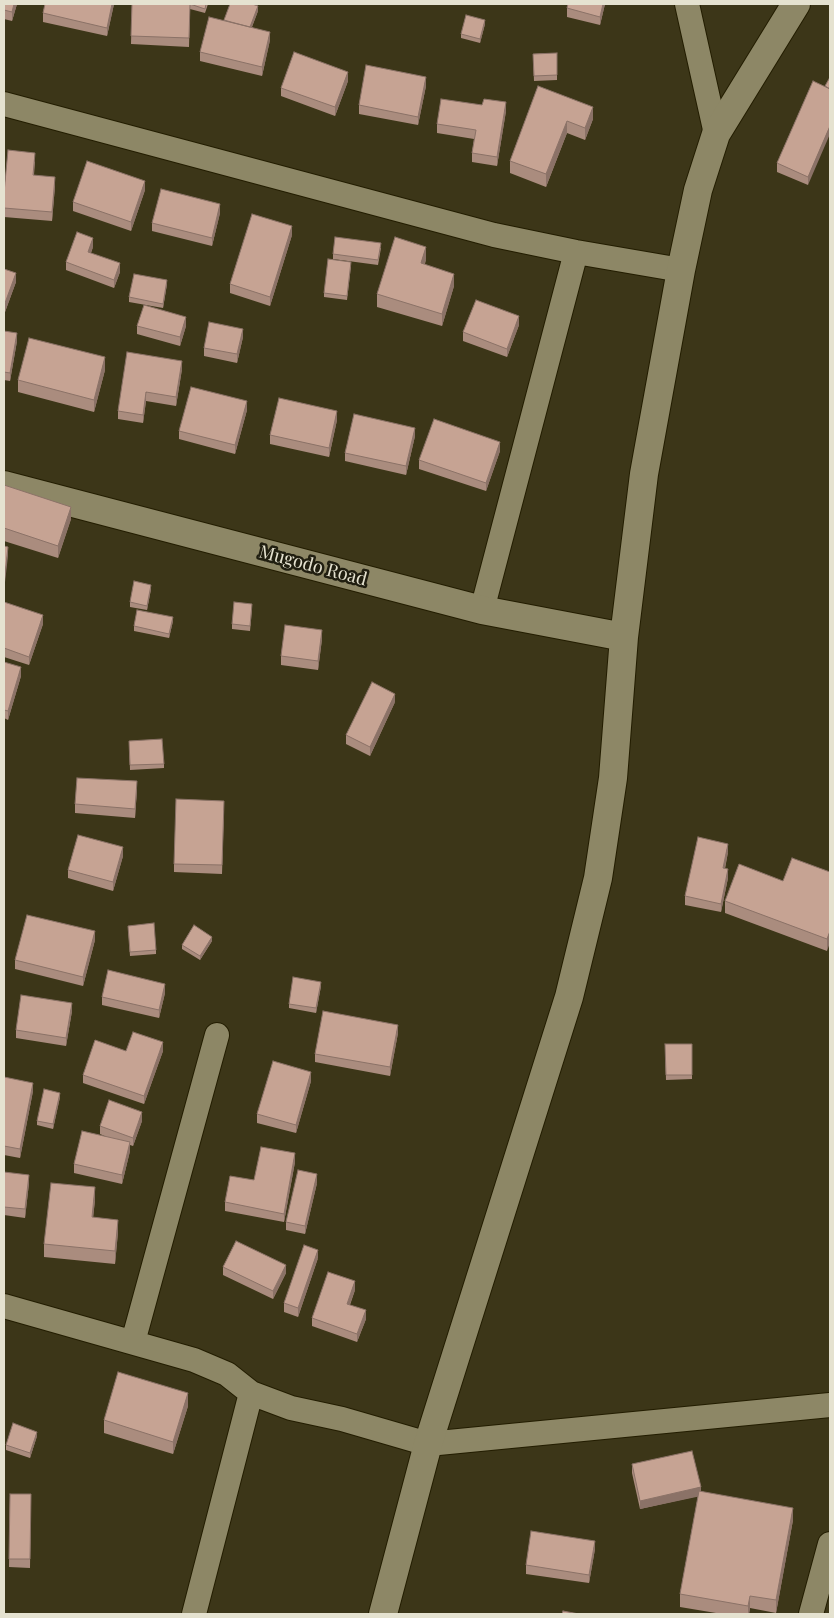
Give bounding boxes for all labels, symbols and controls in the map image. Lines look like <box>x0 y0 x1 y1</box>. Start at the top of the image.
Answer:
street label: Mugodo Road <box>257 541 369 591</box>

